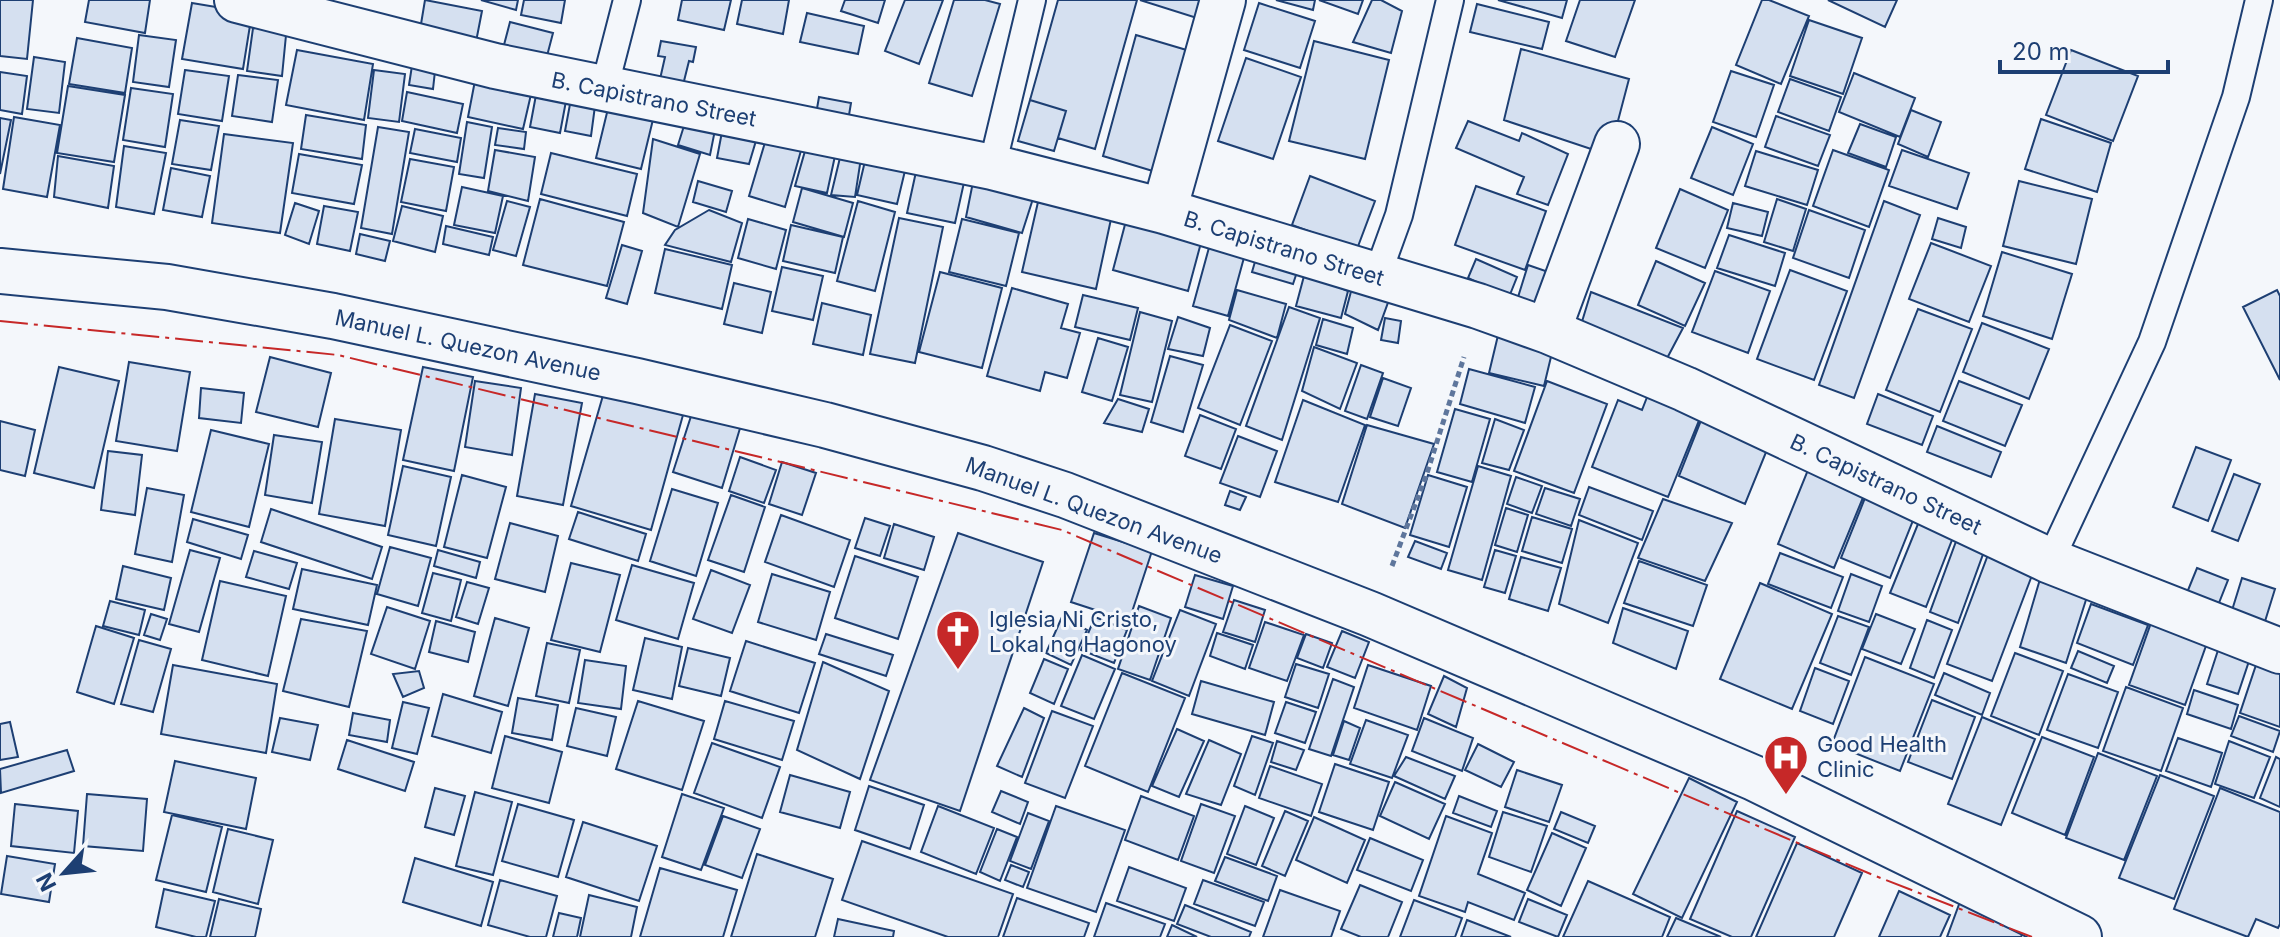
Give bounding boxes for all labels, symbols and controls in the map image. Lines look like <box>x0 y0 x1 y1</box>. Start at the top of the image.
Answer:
scale bar <box>2000 24 2168 74</box>
text: 20 m <box>2012 37 2070 66</box>
street label: B. Capistrano Street <box>549 66 759 132</box>
street label: B. Capistrano Street <box>1181 205 1387 291</box>
street label: Manuel L. Quezon Avenue <box>333 304 603 386</box>
street label: B. Capistrano Street <box>1786 428 1986 540</box>
street label: Manuel L. Quezon Avenue <box>962 451 1226 569</box>
place label: Iglesia Ni Cristo, Lokal ng Hagonoy <box>989 606 1177 657</box>
church icon: Iglesia Ni Cristo, Lokal ng Hagonoy <box>934 608 982 671</box>
place label: Good Health Clinic <box>1817 731 1947 782</box>
hospital icon: Good Health Clinic <box>1762 733 1810 796</box>
north arrow <box>24 833 104 913</box>
text: N <box>31 869 62 895</box>

